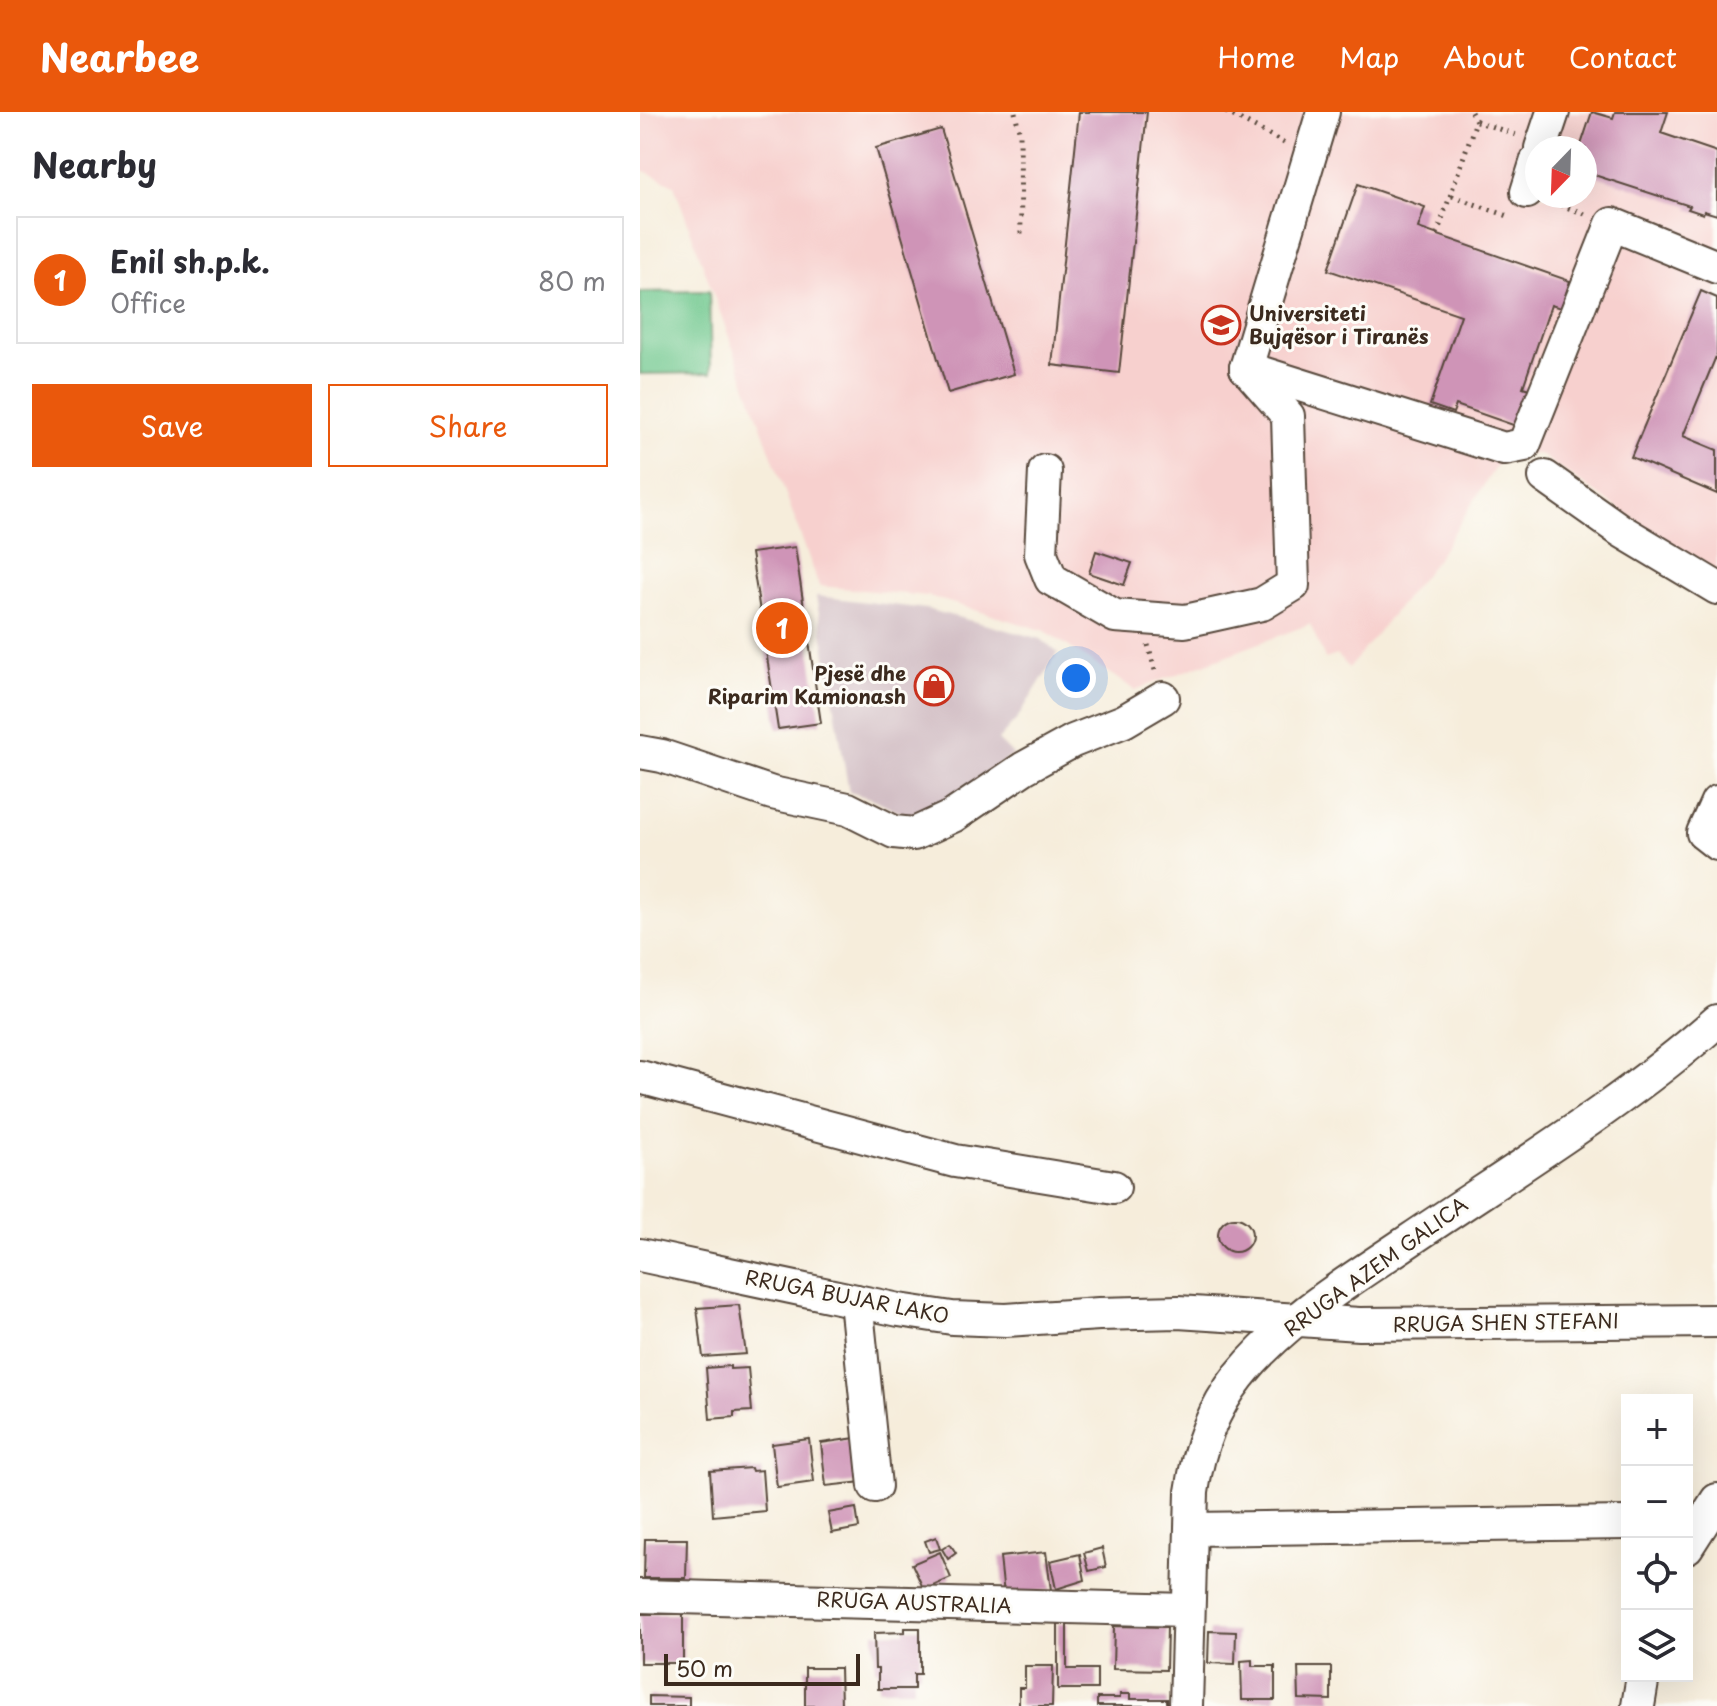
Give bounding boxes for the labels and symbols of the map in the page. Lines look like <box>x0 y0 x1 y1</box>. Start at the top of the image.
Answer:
north arrow <box>1525 136 1597 208</box>
place label: Universiteti Bujqësor i Tiranës <box>1249 298 1429 351</box>
school or university icon: Universiteti Bujqësor i Tiranës <box>1200 304 1242 346</box>
pin: 1 <box>756 598 808 658</box>
place label: Pjesë dhe Riparim Kamionash <box>708 658 906 711</box>
your location <box>1056 658 1096 698</box>
shop icon: Pjesë dhe Riparim Kamionash <box>913 665 955 707</box>
street label: RRUGA AZEM GALICA <box>1277 1189 1474 1343</box>
street label: RRUGA BUJAR LAKO <box>743 1262 952 1330</box>
street label: RRUGA SHEN STEFANI <box>1393 1305 1619 1339</box>
street label: RRUGA AUSTRALIA <box>816 1584 1012 1620</box>
scale bar <box>664 1650 860 1686</box>

